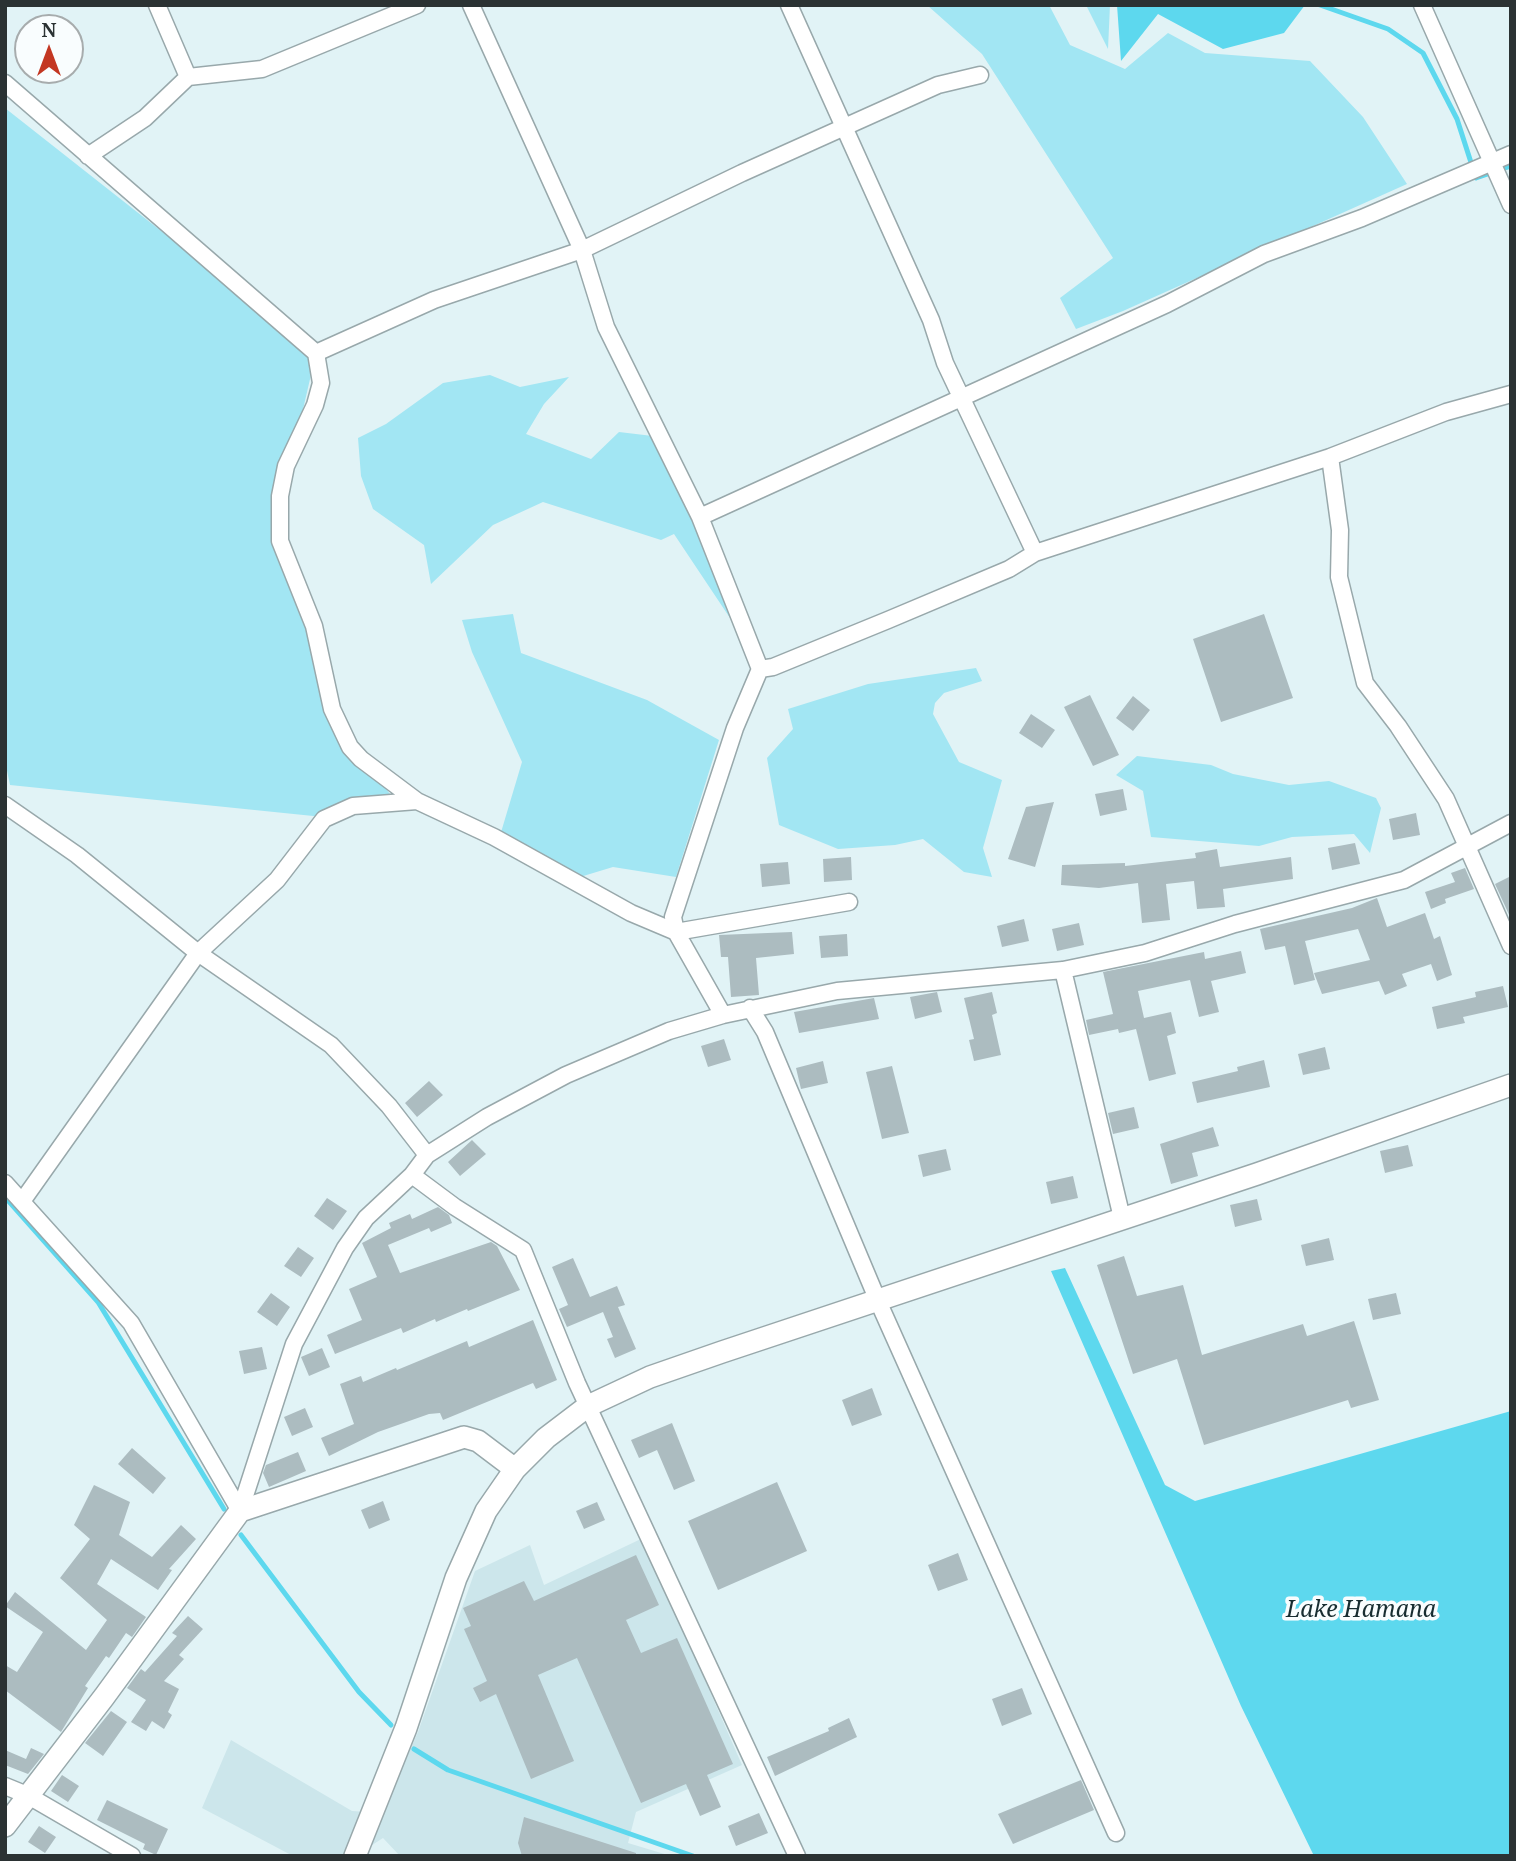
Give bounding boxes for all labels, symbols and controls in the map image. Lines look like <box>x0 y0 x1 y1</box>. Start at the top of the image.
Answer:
north arrow <box>14 14 84 84</box>
text: N <box>42 17 56 43</box>
water label: Lake Hamana <box>1286 1596 1436 1624</box>

